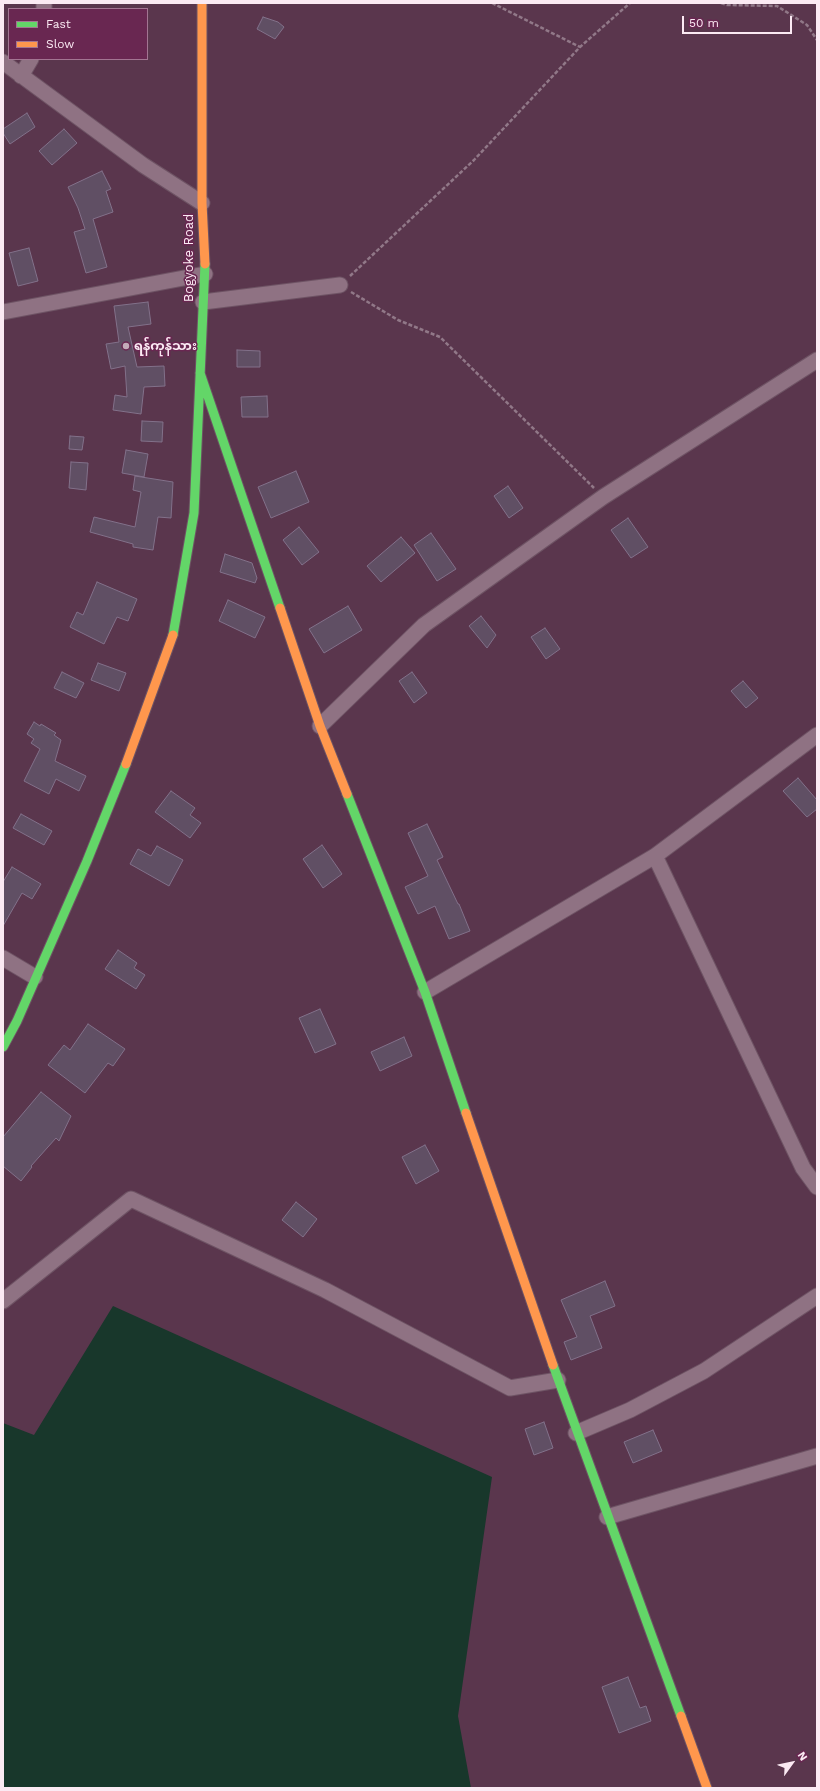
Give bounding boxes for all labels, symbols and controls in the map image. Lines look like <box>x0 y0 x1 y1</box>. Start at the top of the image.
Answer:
legend <box>8 8 148 60</box>
scale bar <box>684 8 794 34</box>
text: 50 m <box>689 16 719 30</box>
text: Fast <box>46 17 71 31</box>
text: Slow <box>46 37 74 51</box>
street label: Bogyoke Road <box>181 214 197 302</box>
place label: ရန်ကုန်သား <box>134 338 197 354</box>
marker: ရန်ကုန်သား <box>121 341 131 351</box>
north arrow <box>772 1743 812 1783</box>
text: N <box>795 1749 810 1763</box>

